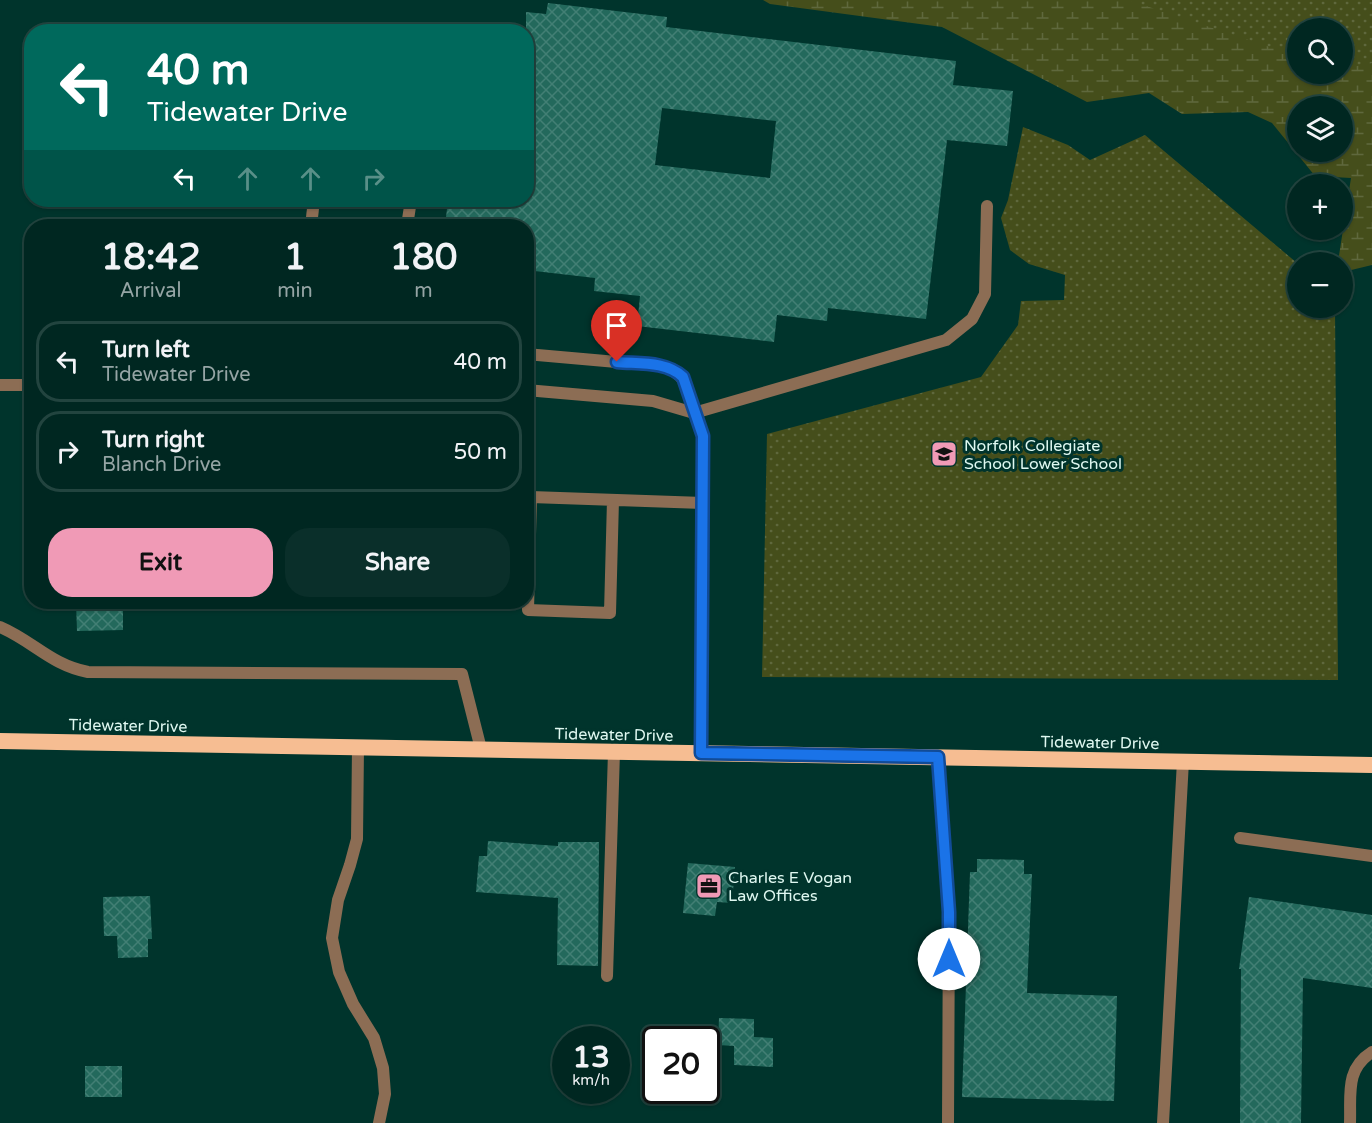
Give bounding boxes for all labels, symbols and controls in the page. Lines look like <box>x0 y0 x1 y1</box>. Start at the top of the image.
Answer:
map controls <box>1287 18 1353 318</box>
button: search <box>1287 18 1353 84</box>
text: 40 m <box>147 45 249 96</box>
icon: left <box>48 48 126 126</box>
text: Tidewater Drive <box>147 96 347 129</box>
button: layers <box>1287 96 1353 162</box>
icon: left <box>168 162 201 195</box>
icon: ahead <box>231 162 264 195</box>
icon: ahead <box>294 162 327 195</box>
icon: right <box>357 162 390 195</box>
button: + <box>1287 174 1353 240</box>
text: 18:42 <box>101 236 201 279</box>
text: 1 <box>284 236 306 279</box>
text: 180 <box>389 236 457 279</box>
button: − <box>1287 252 1353 318</box>
text: Arrival <box>120 279 182 303</box>
text: min <box>277 279 313 303</box>
text: m <box>414 279 433 303</box>
pin <box>591 300 642 362</box>
icon: arrive <box>600 309 633 342</box>
text: Turn left <box>102 337 190 363</box>
icon: left <box>51 345 84 378</box>
text: 40 m <box>453 349 507 375</box>
text: Tidewater Drive <box>102 363 250 387</box>
text: Turn right <box>102 427 204 453</box>
icon: right <box>51 435 84 468</box>
place label: Norfolk Collegiate School Lower School <box>964 436 1122 474</box>
text: 50 m <box>453 439 507 465</box>
school or university icon: Norfolk Collegiate School Lower School <box>929 439 959 469</box>
text: Blanch Drive <box>102 453 221 477</box>
button: Exit <box>48 528 273 597</box>
button: Share <box>285 528 510 597</box>
street label: Tidewater Drive <box>68 715 188 737</box>
street label: Tidewater Drive <box>554 724 674 746</box>
street label: Tidewater Drive <box>1040 732 1160 754</box>
place label: Charles E Vogan Law Offices <box>728 868 852 906</box>
office icon: Charles E Vogan Law Offices <box>694 871 724 901</box>
position arrow <box>917 927 981 991</box>
speed limit sign: 20 <box>642 1026 720 1104</box>
text: 13 <box>572 1039 610 1076</box>
text: km/h <box>572 1071 610 1089</box>

